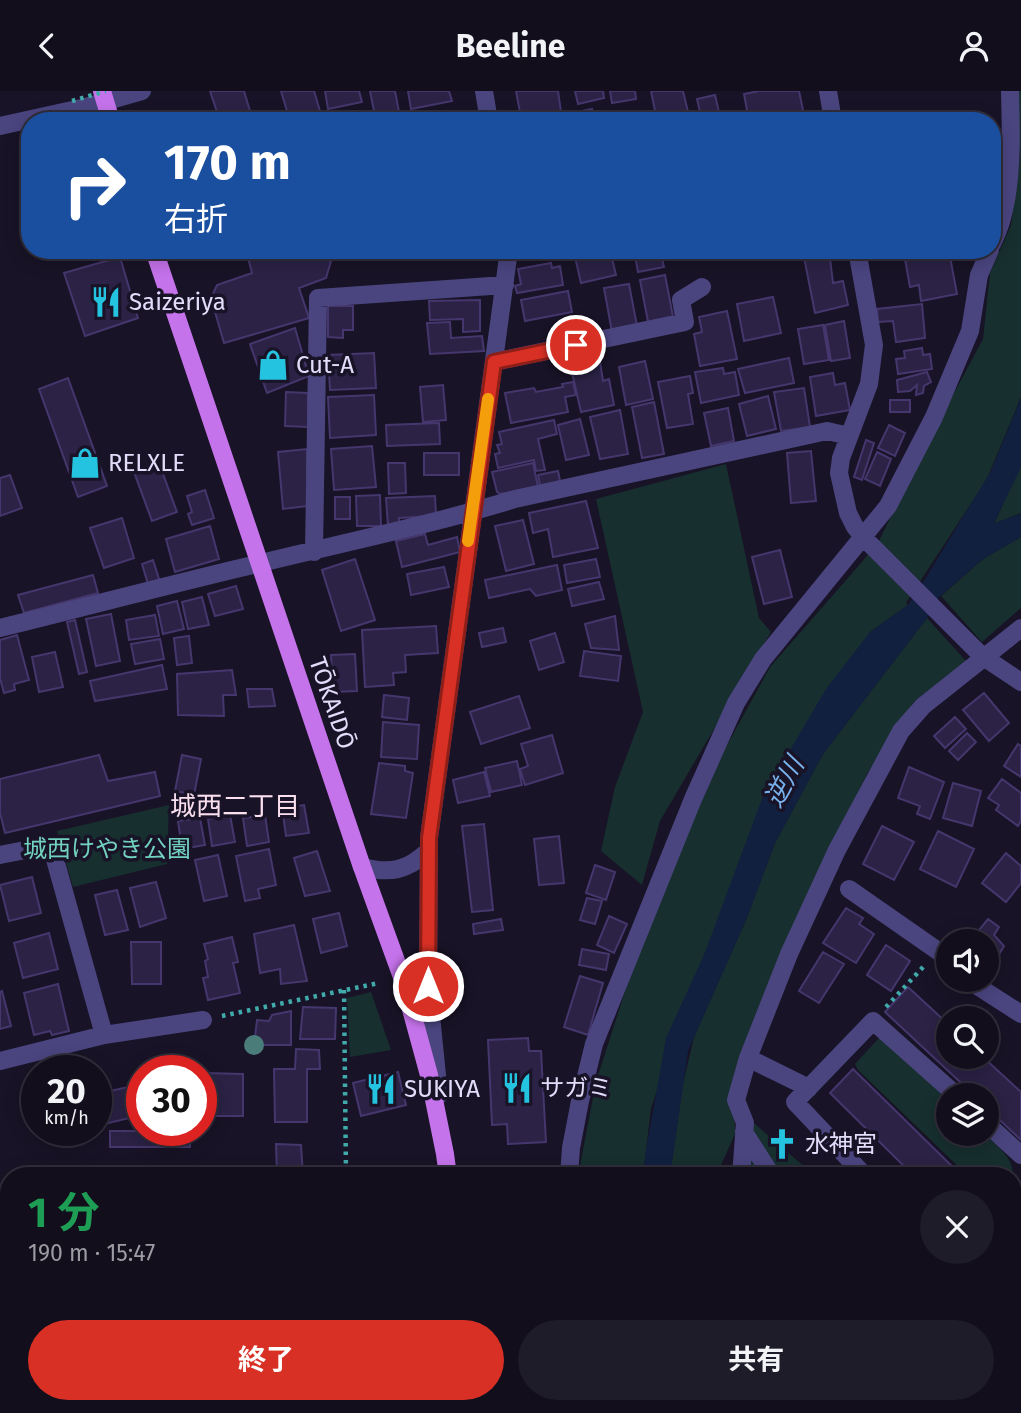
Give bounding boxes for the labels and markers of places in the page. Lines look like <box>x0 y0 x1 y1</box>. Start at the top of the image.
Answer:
restaurant icon: Saizeriya <box>89 285 123 319</box>
place label: Saizeriya <box>129 288 226 316</box>
pin <box>546 315 606 375</box>
shop icon: Cut-A <box>256 348 290 382</box>
place label: Cut-A <box>296 351 354 379</box>
shop icon: RELXLE <box>68 446 102 480</box>
place label: RELXLE <box>108 449 185 477</box>
restaurant icon: サガミ <box>500 1071 534 1105</box>
restaurant icon: SUKIYA <box>364 1072 398 1106</box>
place label: サガミ <box>540 1074 612 1102</box>
place label: SUKIYA <box>404 1075 480 1103</box>
church icon: 水神宮 <box>765 1127 799 1161</box>
place label: 水神宮 <box>805 1130 877 1158</box>

